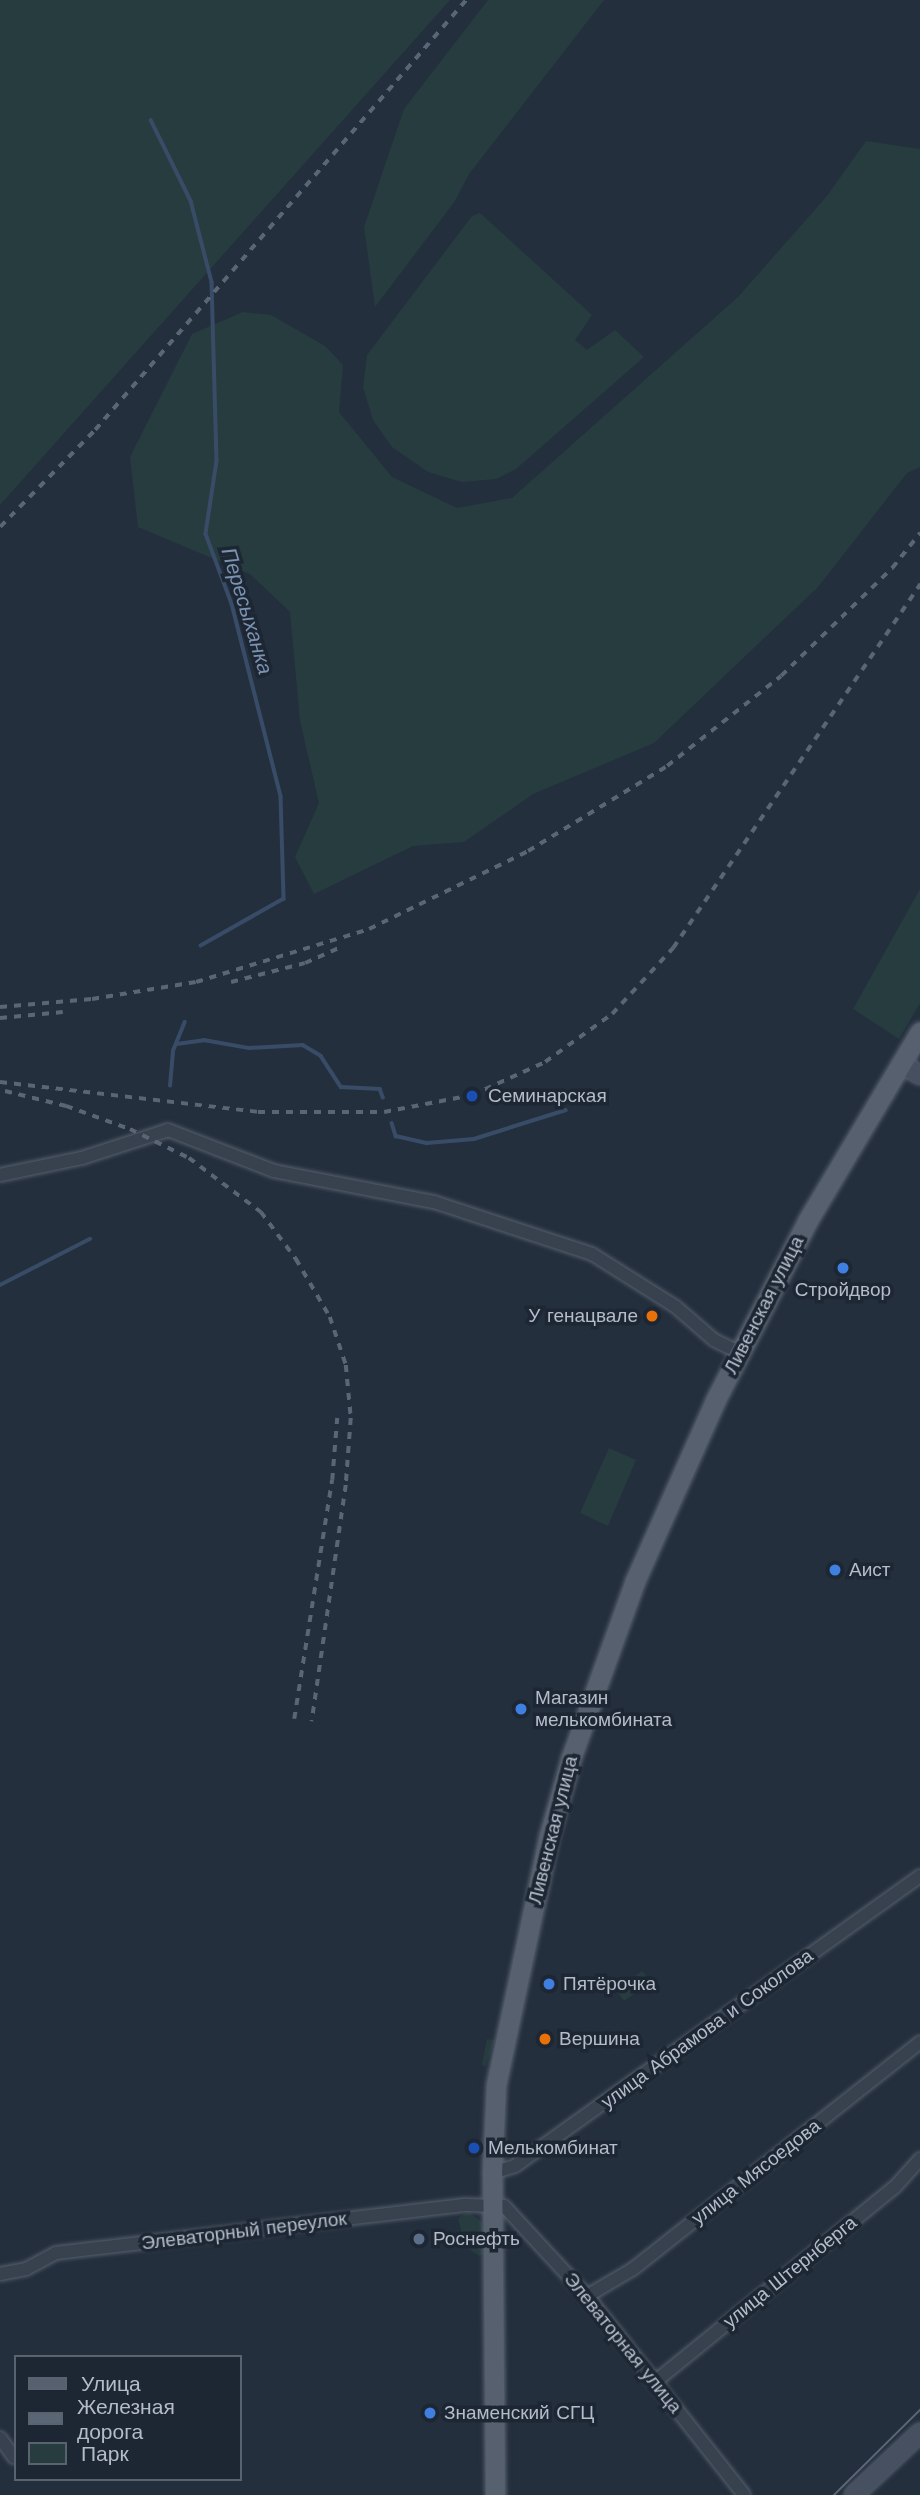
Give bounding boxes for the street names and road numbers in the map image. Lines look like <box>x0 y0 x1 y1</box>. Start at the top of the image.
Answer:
street label: Ливенская улица <box>719 1232 809 1378</box>
street label: Ливенская улица <box>524 1754 582 1906</box>
street label: улица Абрамова и Соколова <box>597 1944 817 2114</box>
street label: улица Мясоедова <box>687 2115 825 2229</box>
street label: Элеваторный переулок <box>140 2207 348 2255</box>
street label: улица Штернберга <box>719 2211 861 2333</box>
street label: Элеваторная улица <box>559 2268 687 2418</box>

